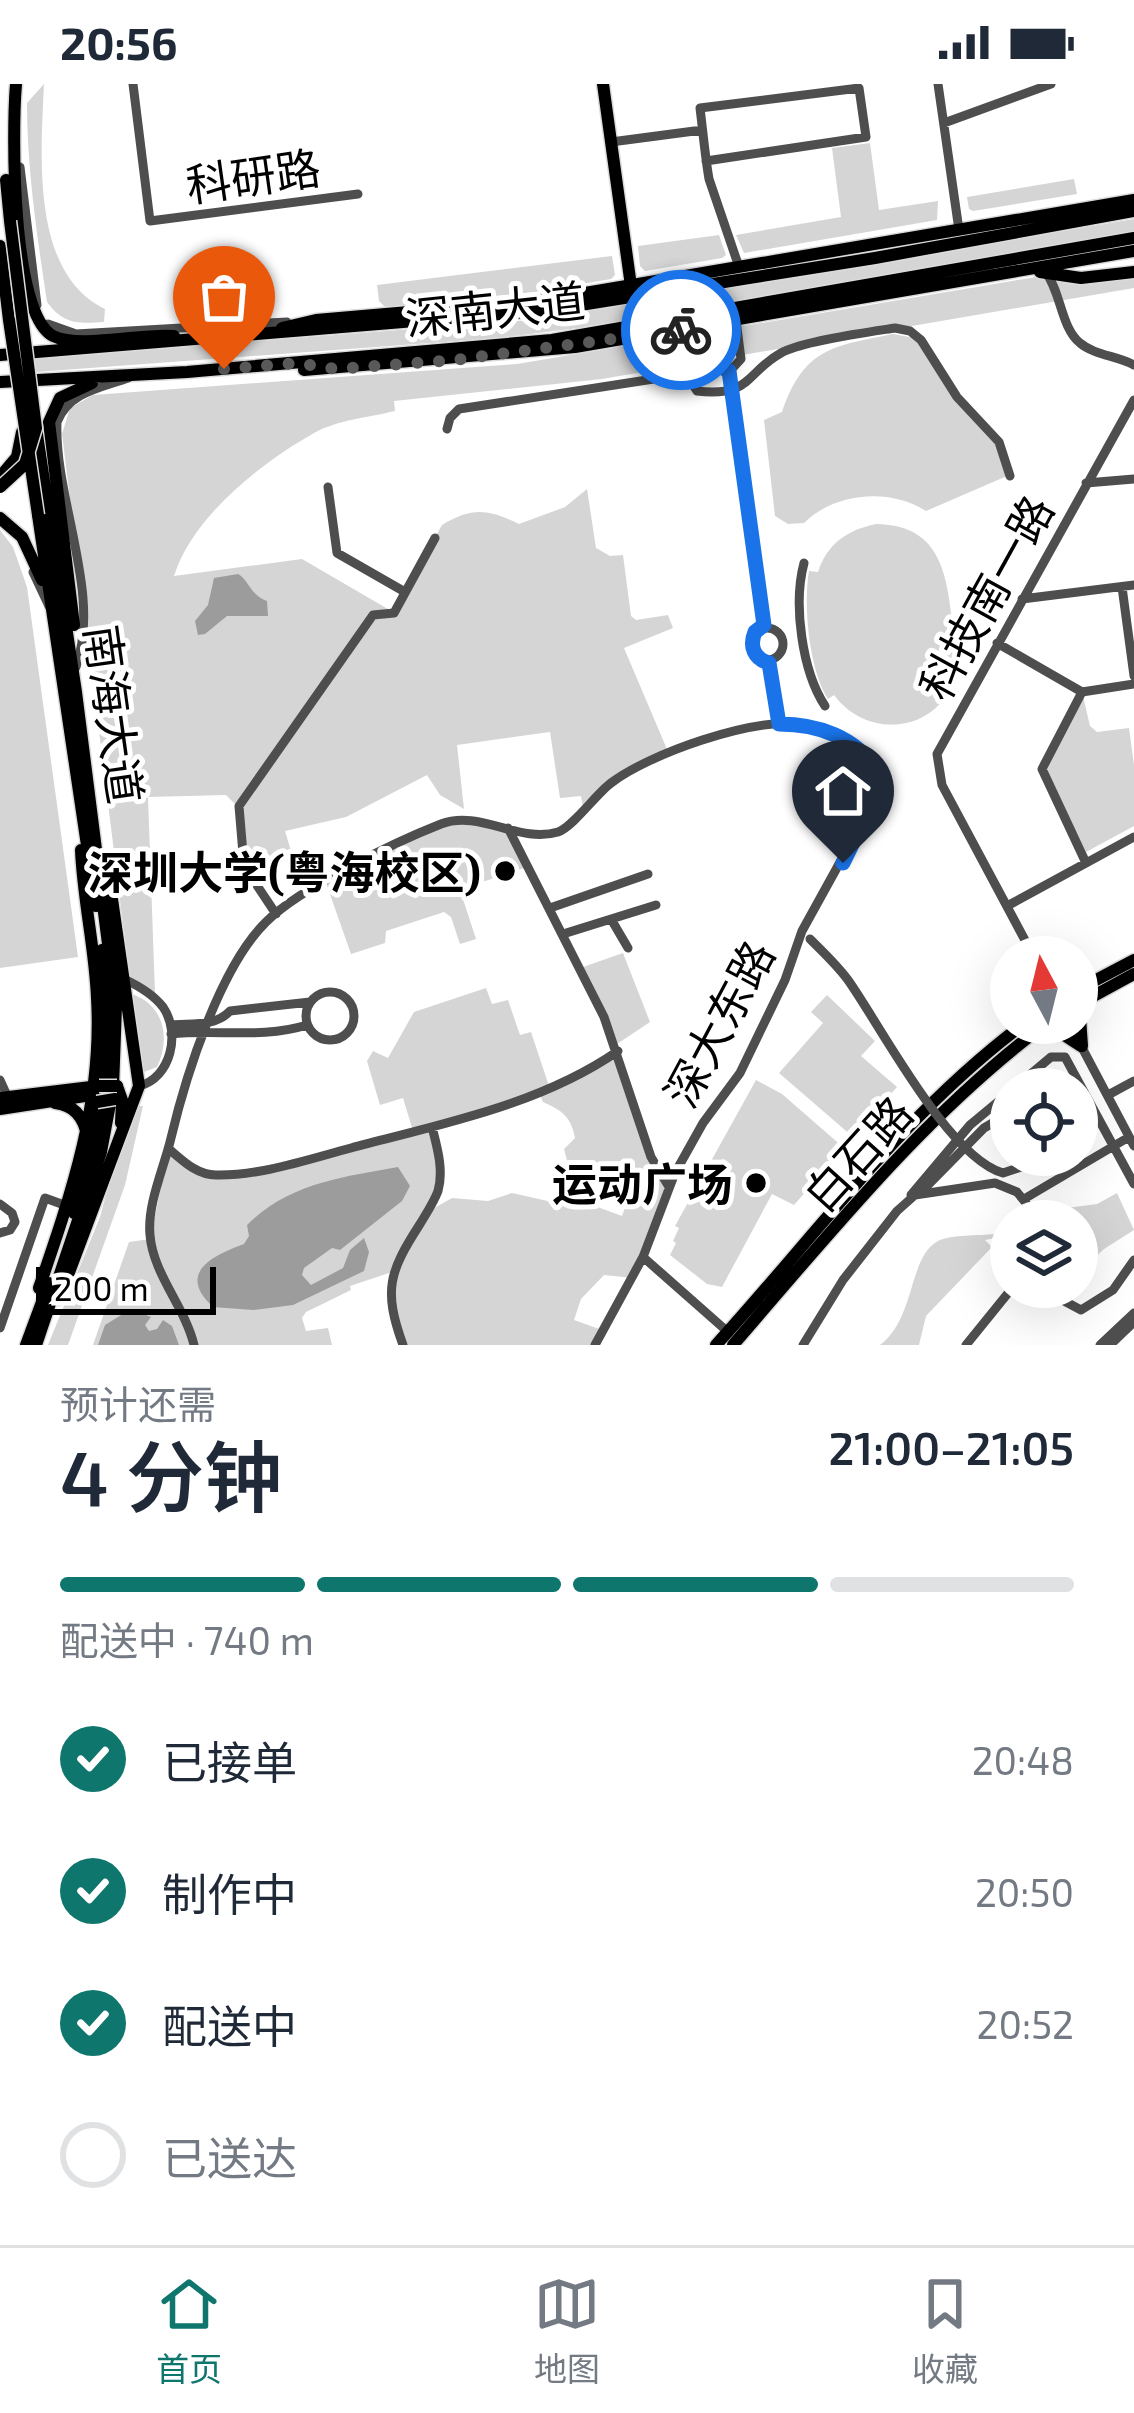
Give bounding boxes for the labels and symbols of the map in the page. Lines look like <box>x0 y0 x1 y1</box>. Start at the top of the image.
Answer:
street label: 科研路 <box>182 139 324 211</box>
pin <box>173 246 275 369</box>
courier <box>621 270 741 390</box>
street label: 深南大道 <box>403 272 587 344</box>
street label: 科技南一路 <box>907 486 1063 708</box>
street label: 南海大道 <box>76 621 154 807</box>
pin <box>792 740 894 863</box>
place label: 深圳大学(粤海校区) <box>88 844 481 898</box>
marker: 深圳大学(粤海校区) <box>492 858 518 884</box>
street label: 深大东路 <box>652 931 784 1115</box>
north arrow <box>990 936 1098 1044</box>
street label: 白石路 <box>792 1085 922 1221</box>
place label: 运动广场 <box>552 1156 732 1210</box>
marker: 运动广场 <box>743 1170 769 1196</box>
scale bar <box>36 1261 216 1314</box>

